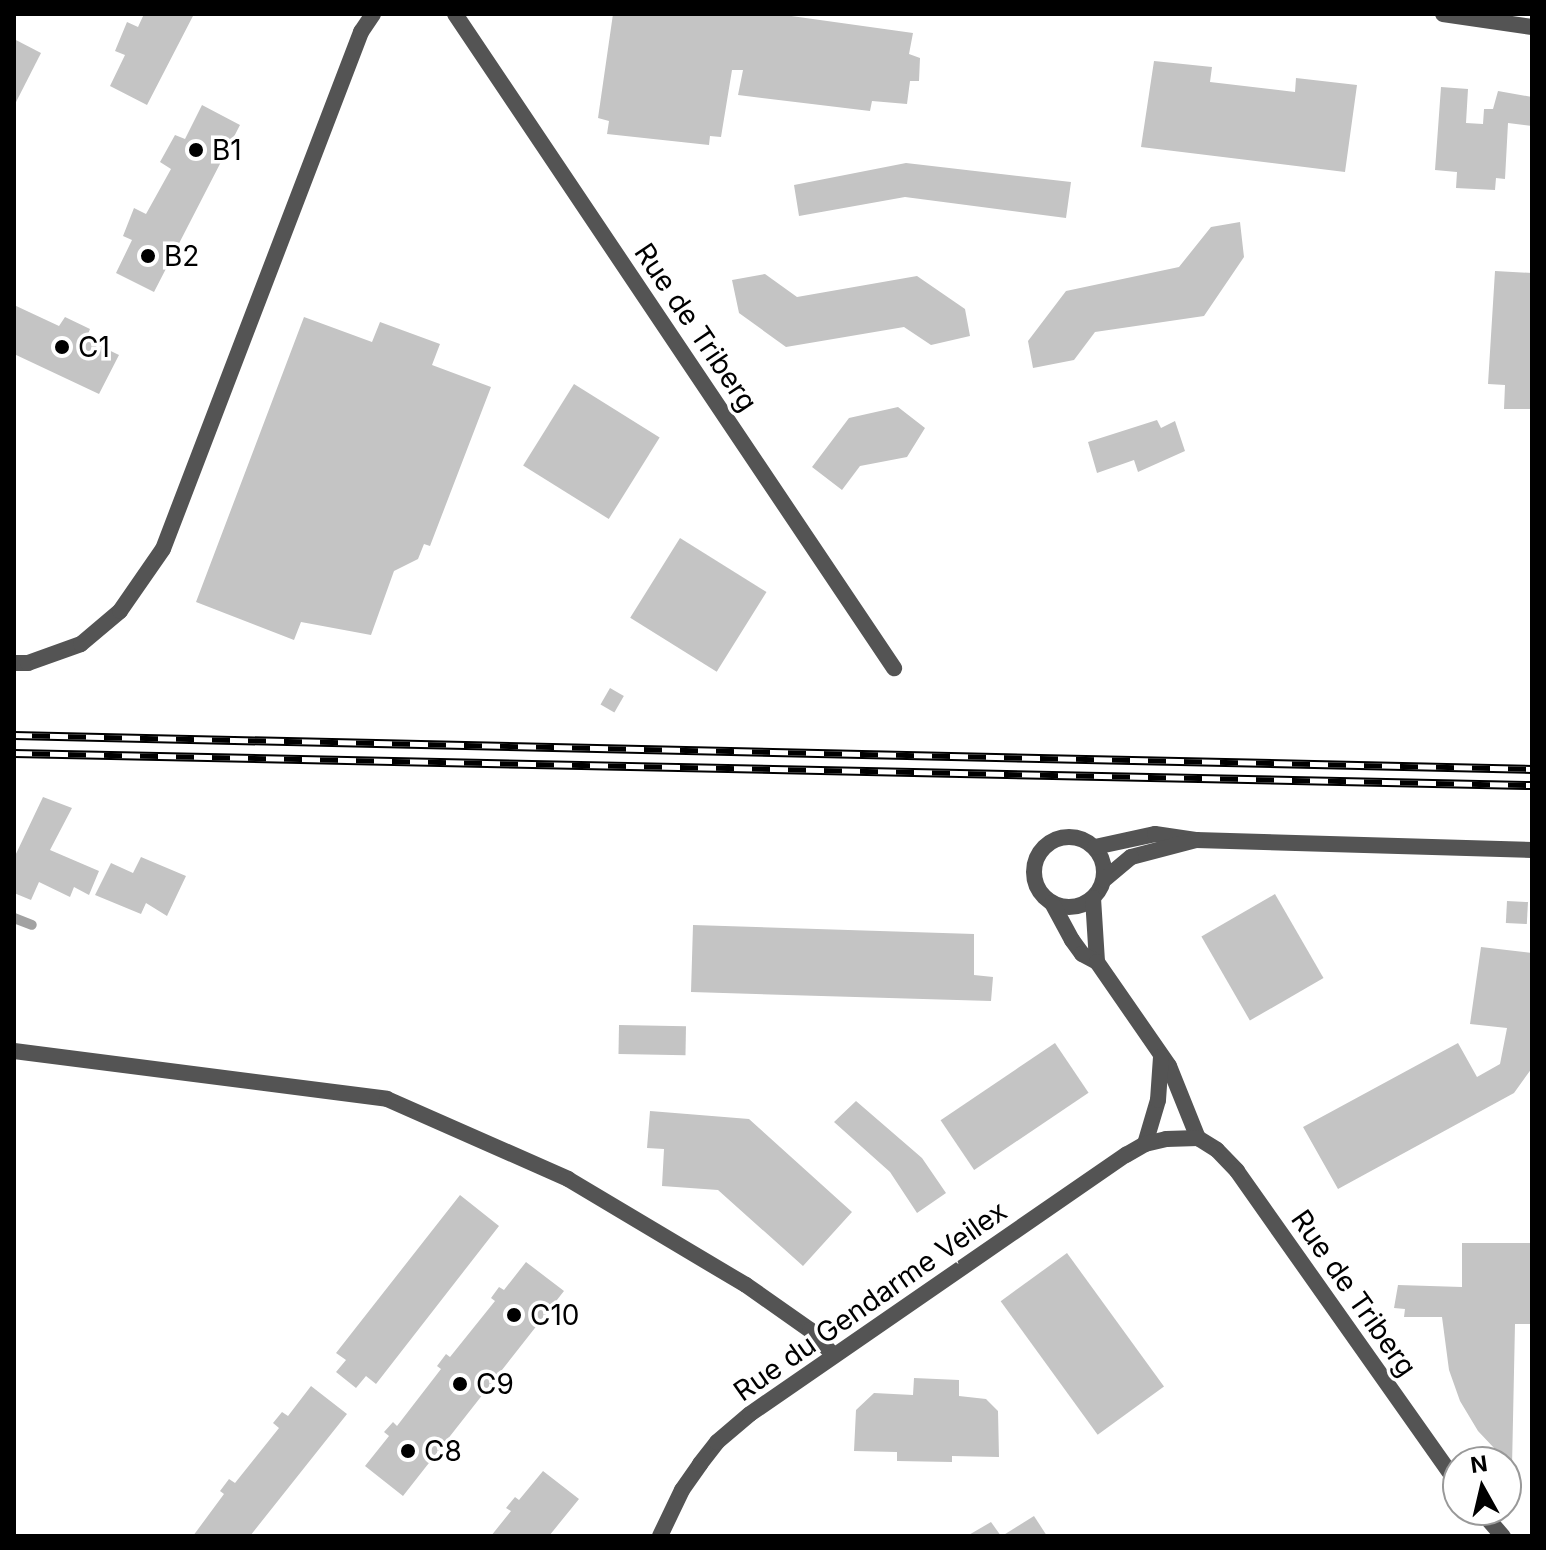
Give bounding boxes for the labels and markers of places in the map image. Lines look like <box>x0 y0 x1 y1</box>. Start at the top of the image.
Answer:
place label: B1 <box>212 133 242 167</box>
marker: B1 <box>187 141 205 159</box>
place label: B2 <box>164 239 199 273</box>
marker: B2 <box>139 247 157 265</box>
place label: C1 <box>78 330 110 364</box>
marker: C1 <box>53 338 71 356</box>
place label: C10 <box>530 1298 580 1332</box>
marker: C10 <box>505 1306 523 1324</box>
place label: C9 <box>476 1367 514 1401</box>
marker: C9 <box>451 1375 469 1393</box>
place label: C8 <box>424 1434 462 1468</box>
marker: C8 <box>399 1442 417 1460</box>

